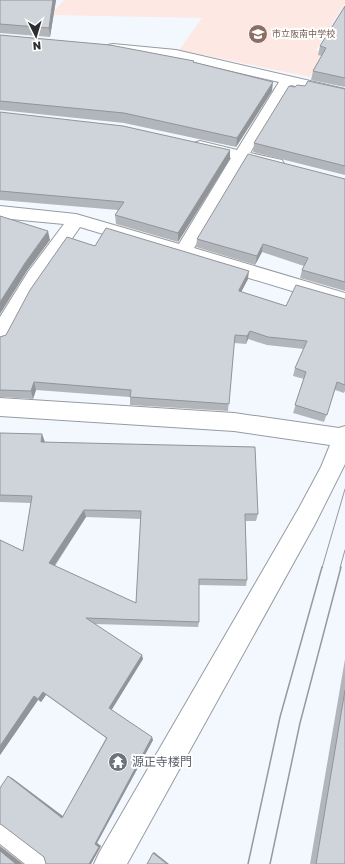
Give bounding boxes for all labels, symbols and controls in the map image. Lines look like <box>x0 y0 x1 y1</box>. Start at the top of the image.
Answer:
north arrow <box>16 16 56 56</box>
school or university icon: 市立阪南中学校 <box>247 23 269 45</box>
place label: 市立阪南中学校 <box>272 28 335 39</box>
text: N <box>32 40 42 53</box>
temple icon: 源正寺楼門 <box>107 751 129 773</box>
place label: 源正寺楼門 <box>132 754 192 769</box>

